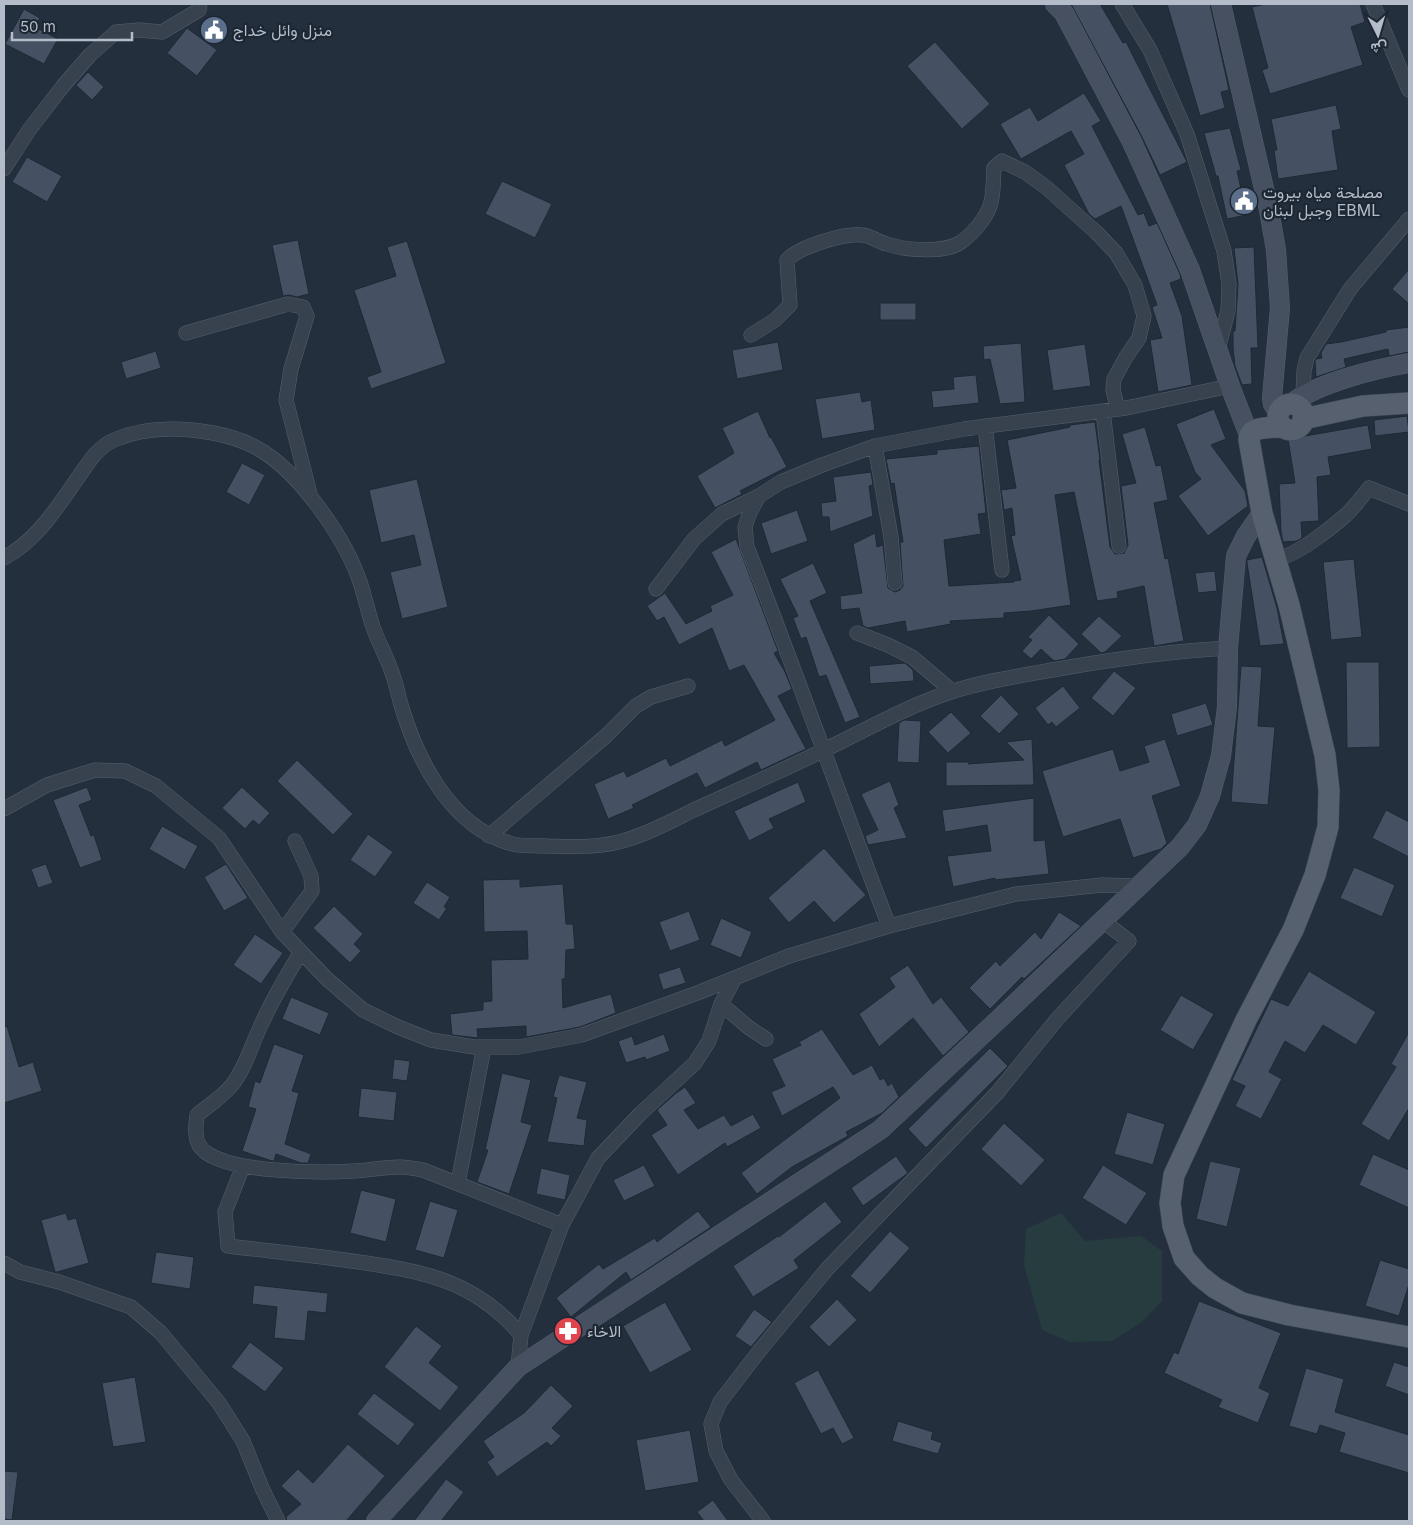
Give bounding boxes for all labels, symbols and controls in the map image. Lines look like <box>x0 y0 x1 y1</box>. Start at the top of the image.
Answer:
scale bar <box>12 10 132 42</box>
north arrow <box>1353 10 1403 60</box>
public building icon: منزل وائل خداج <box>199 15 229 45</box>
text: 50 m <box>20 17 56 36</box>
place label: منزل وائل خداج <box>233 20 332 42</box>
text: ش <box>1370 38 1388 58</box>
place label: مصلحة مياه بيروت وجبل لبنان EBML <box>1263 182 1383 221</box>
public building icon: مصلحة مياه بيروت وجبل لبنان EBML <box>1229 186 1259 216</box>
pharmacy icon: الاخاء <box>553 1316 583 1346</box>
place label: الاخاء <box>587 1321 621 1341</box>

